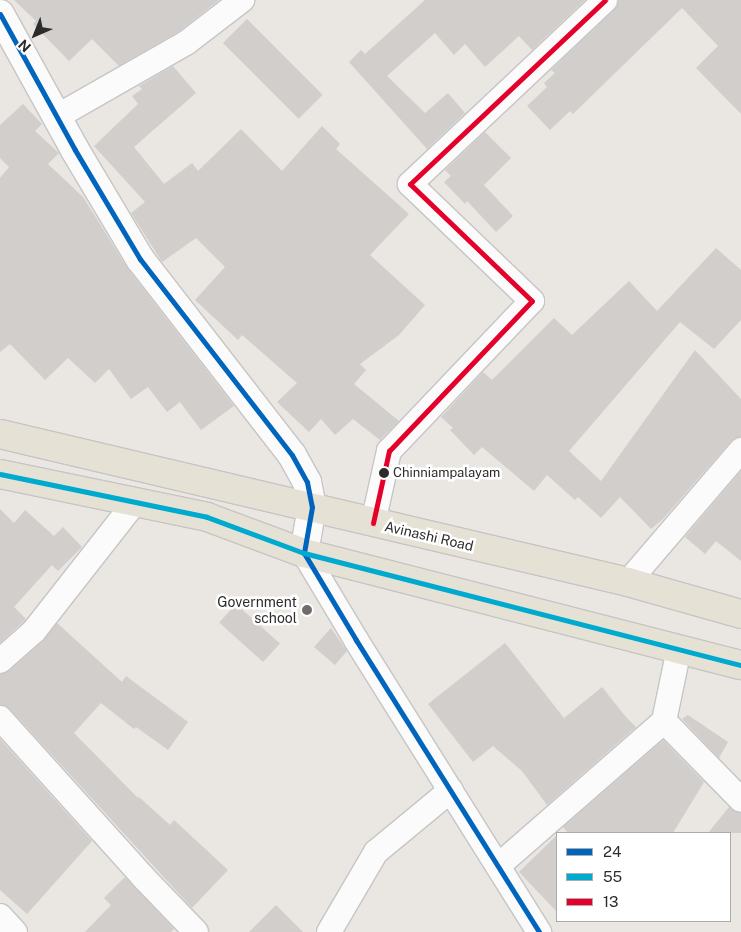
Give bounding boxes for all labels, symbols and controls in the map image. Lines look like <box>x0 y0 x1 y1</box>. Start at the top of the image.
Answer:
north arrow <box>10 10 60 60</box>
text: N <box>15 36 34 55</box>
place label: Chinniampalayam <box>393 465 500 481</box>
marker: Chinniampalayam <box>379 468 389 478</box>
street label: Avinashi Road <box>383 518 475 554</box>
place label: Government school <box>217 594 297 626</box>
marker: Government school <box>301 604 313 616</box>
legend <box>556 832 731 922</box>
text: 24 <box>603 843 621 860</box>
text: 55 <box>603 868 622 885</box>
text: 13 <box>603 893 619 910</box>

